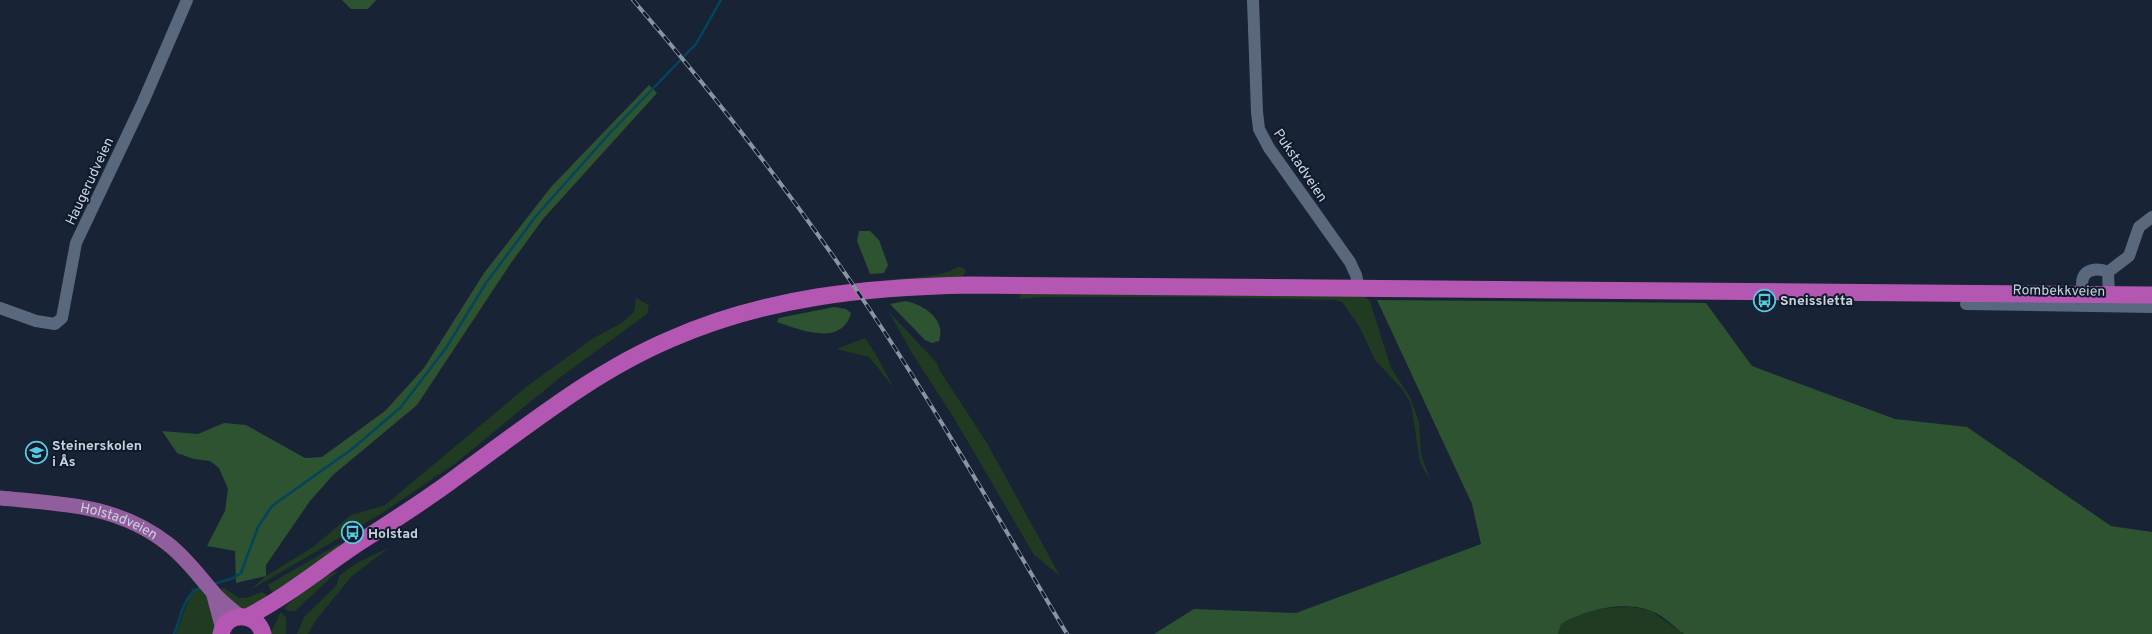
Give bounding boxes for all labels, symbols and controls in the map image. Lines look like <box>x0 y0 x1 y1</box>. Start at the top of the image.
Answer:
street label: Pukstadveien <box>1269 126 1330 206</box>
street label: Haugerudveien <box>63 135 118 228</box>
street label: Rombekkveien <box>2013 282 2105 301</box>
bus stop icon: Sneissletta <box>1752 287 1778 313</box>
place label: Sneissletta <box>1780 293 1853 310</box>
place label: Steinerskolen i Ås <box>52 438 142 471</box>
school or university icon: Steinerskolen i Ås <box>24 440 50 466</box>
street label: Holstadveien <box>79 500 160 544</box>
bus stop icon: Holstad <box>340 520 366 546</box>
place label: Holstad <box>368 526 418 543</box>

